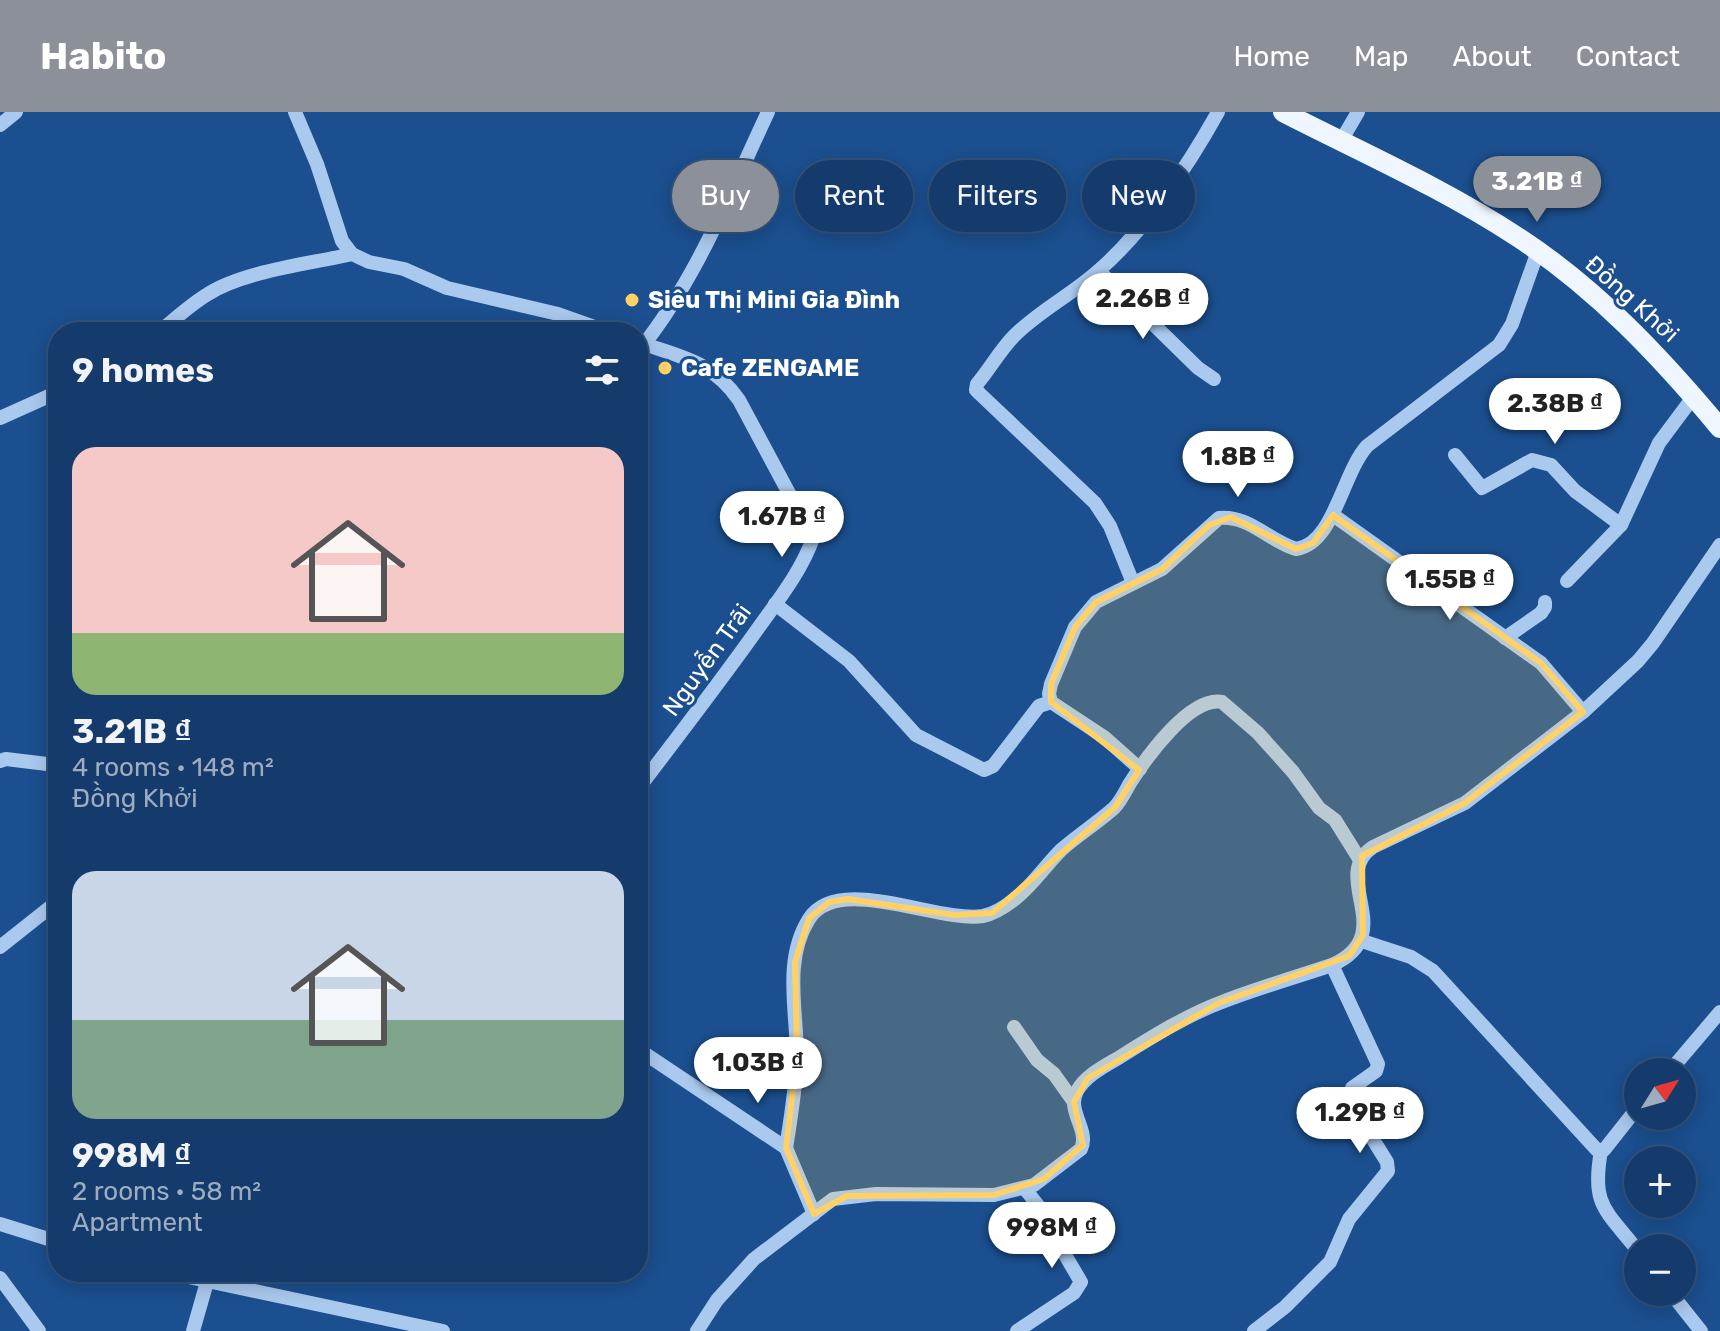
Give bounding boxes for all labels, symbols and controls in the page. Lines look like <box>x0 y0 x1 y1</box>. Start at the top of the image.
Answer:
text: Habito <box>40 33 167 79</box>
text: Home <box>1233 40 1310 73</box>
text: Map <box>1354 40 1408 73</box>
text: About <box>1452 40 1532 73</box>
text: Contact <box>1576 40 1680 73</box>
pin: 3.21B ₫ <box>1463 156 1611 224</box>
chip: Buy <box>672 160 779 232</box>
chip: Rent <box>795 160 913 232</box>
chip: Filters <box>929 160 1066 232</box>
chip: New <box>1082 160 1195 232</box>
text: 3.21B ₫ <box>1491 166 1583 197</box>
street label: Đồng Khởi <box>1580 248 1686 348</box>
pin: 2.26B ₫ <box>1069 273 1217 341</box>
text: 2.26B ₫ <box>1095 283 1191 314</box>
place label: Siêu Thị Mini Gia Đình <box>648 286 900 314</box>
marker: Siêu Thị Mini Gia Đình <box>623 291 641 309</box>
icon: filters <box>580 348 624 392</box>
text: 9 homes <box>72 350 214 391</box>
place label: Cafe ZENGAME <box>681 354 859 382</box>
marker: Cafe ZENGAME <box>656 359 674 377</box>
pin: 2.38B ₫ <box>1481 378 1629 446</box>
text: 2.38B ₫ <box>1507 388 1603 419</box>
pin: 1.8B ₫ <box>1173 431 1303 499</box>
text: 1.8B ₫ <box>1201 441 1275 472</box>
pin: 1.67B ₫ <box>708 491 856 559</box>
icon: home <box>276 499 420 643</box>
text: 1.67B ₫ <box>738 501 826 532</box>
pin: 1.55B ₫ <box>1376 554 1524 622</box>
text: 1.55B ₫ <box>1404 564 1496 595</box>
street label: Nguyễn Trãi <box>657 599 757 721</box>
text: 3.21B ₫ <box>72 711 192 752</box>
text: 4 rooms · 148 m² <box>72 752 274 783</box>
text: Đồng Khởi <box>72 783 198 814</box>
icon: home <box>276 923 420 1067</box>
pin: 1.03B ₫ <box>684 1037 832 1105</box>
text: 1.03B ₫ <box>712 1047 804 1078</box>
north arrow <box>1624 1058 1696 1130</box>
map controls <box>1624 1058 1696 1306</box>
pin: 1.29B ₫ <box>1286 1087 1434 1155</box>
text: 1.29B ₫ <box>1314 1097 1406 1128</box>
text: 998M ₫ <box>72 1135 191 1176</box>
button: + <box>1624 1146 1696 1218</box>
text: 2 rooms · 58 m² <box>72 1176 261 1207</box>
pin: 998M ₫ <box>987 1202 1117 1270</box>
text: Apartment <box>72 1207 203 1238</box>
text: 998M ₫ <box>1006 1212 1098 1243</box>
button: − <box>1624 1234 1696 1306</box>

